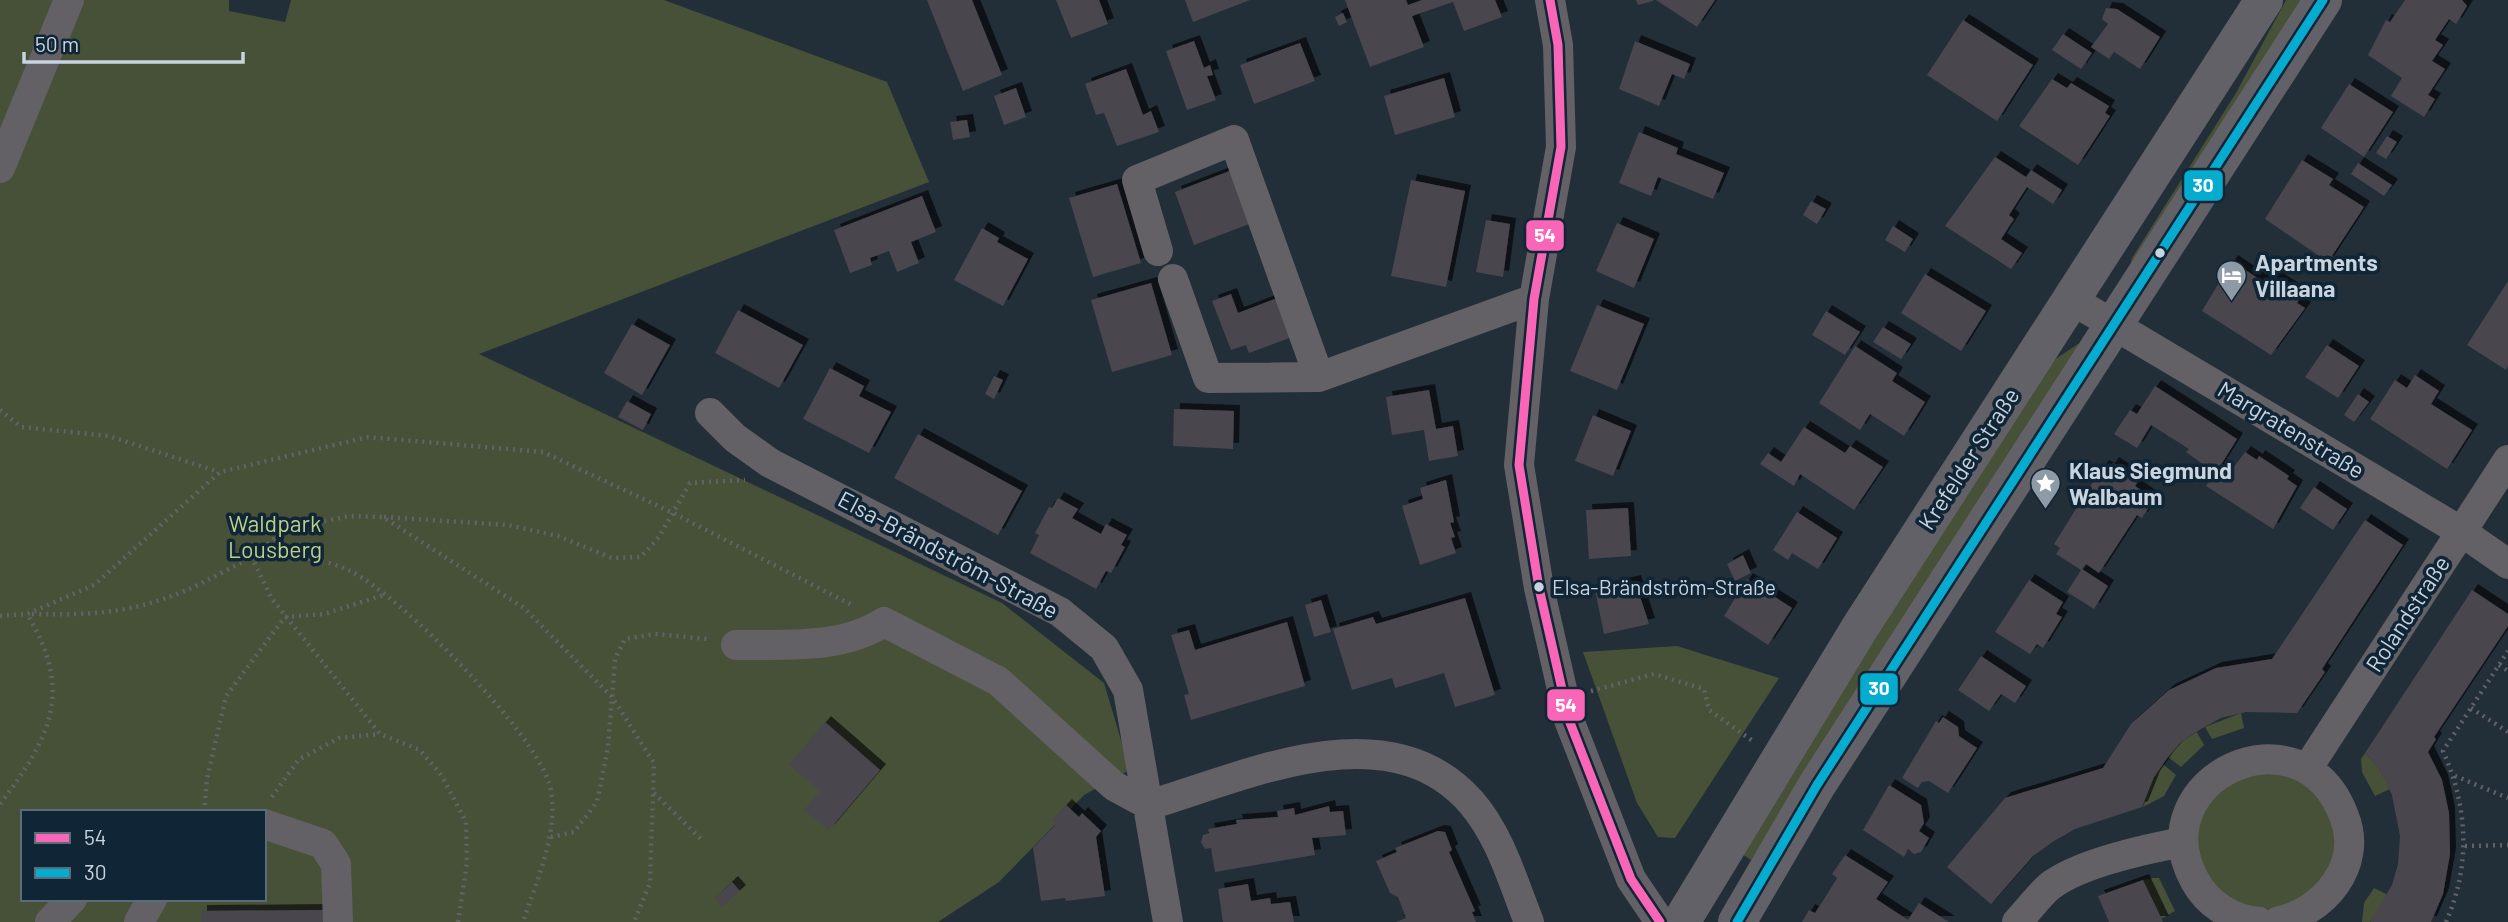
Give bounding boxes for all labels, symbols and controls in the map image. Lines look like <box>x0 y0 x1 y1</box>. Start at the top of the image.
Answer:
scale bar <box>24 21 243 65</box>
text: 50 m <box>35 31 79 56</box>
line badge: 30 <box>2183 169 2224 202</box>
text: 30 <box>2192 173 2214 196</box>
line badge: 54 <box>1525 219 1565 252</box>
text: 54 <box>1534 223 1556 246</box>
unlabelled marker <box>2153 246 2167 260</box>
place label: Apartments Villaana <box>2255 248 2378 302</box>
hotel icon: Apartments Villaana <box>2215 259 2249 303</box>
street label: Margratenstraße <box>2213 374 2370 484</box>
street label: Krefelder Straße <box>1912 382 2025 535</box>
place label: Klaus Siegmund Walbaum <box>2069 456 2232 510</box>
place icon: Klaus Siegmund Walbaum <box>2029 467 2063 511</box>
street label: Elsa-Brändström-Straße <box>834 484 1063 624</box>
park label: Waldpark Lousberg <box>228 509 322 563</box>
street label: Rolandstraße <box>2359 550 2455 677</box>
place label: Elsa-Brändström-Straße <box>1552 574 1776 599</box>
marker: Elsa-Brändström-Straße <box>1532 580 1546 594</box>
line badge: 30 <box>1859 672 1899 706</box>
text: 30 <box>1868 676 1890 699</box>
line badge: 54 <box>1546 688 1586 722</box>
text: 54 <box>1555 693 1577 716</box>
legend <box>21 810 266 901</box>
text: 54 <box>84 824 106 849</box>
text: 30 <box>84 859 107 884</box>

